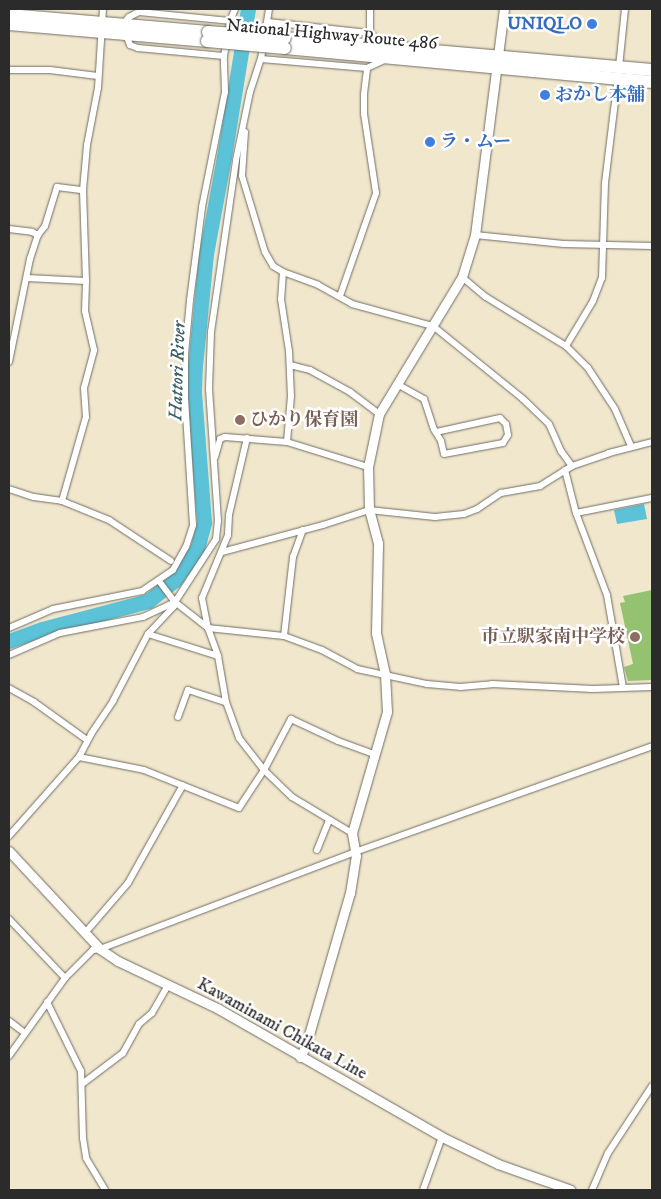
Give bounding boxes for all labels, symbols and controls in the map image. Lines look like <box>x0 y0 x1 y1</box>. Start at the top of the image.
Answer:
place label: UNIQLO <box>507 13 582 35</box>
street label: National Highway Route 486 <box>226 15 438 55</box>
marker: UNIQLO <box>586 18 598 30</box>
place label: おかし本舗 <box>555 84 645 106</box>
marker: おかし本舗 <box>539 89 551 101</box>
place label: ラ・ムー <box>440 131 511 153</box>
marker: ラ・ムー <box>424 136 436 148</box>
water label: Hattori River <box>165 321 191 421</box>
place label: ひかり保育園 <box>250 409 358 431</box>
marker: ひかり保育園 <box>234 414 246 426</box>
place label: 市立駅家南中学校 <box>481 626 625 648</box>
marker: 市立駅家南中学校 <box>629 631 641 643</box>
street label: Kawaminami Chikata Line <box>193 973 371 1085</box>

